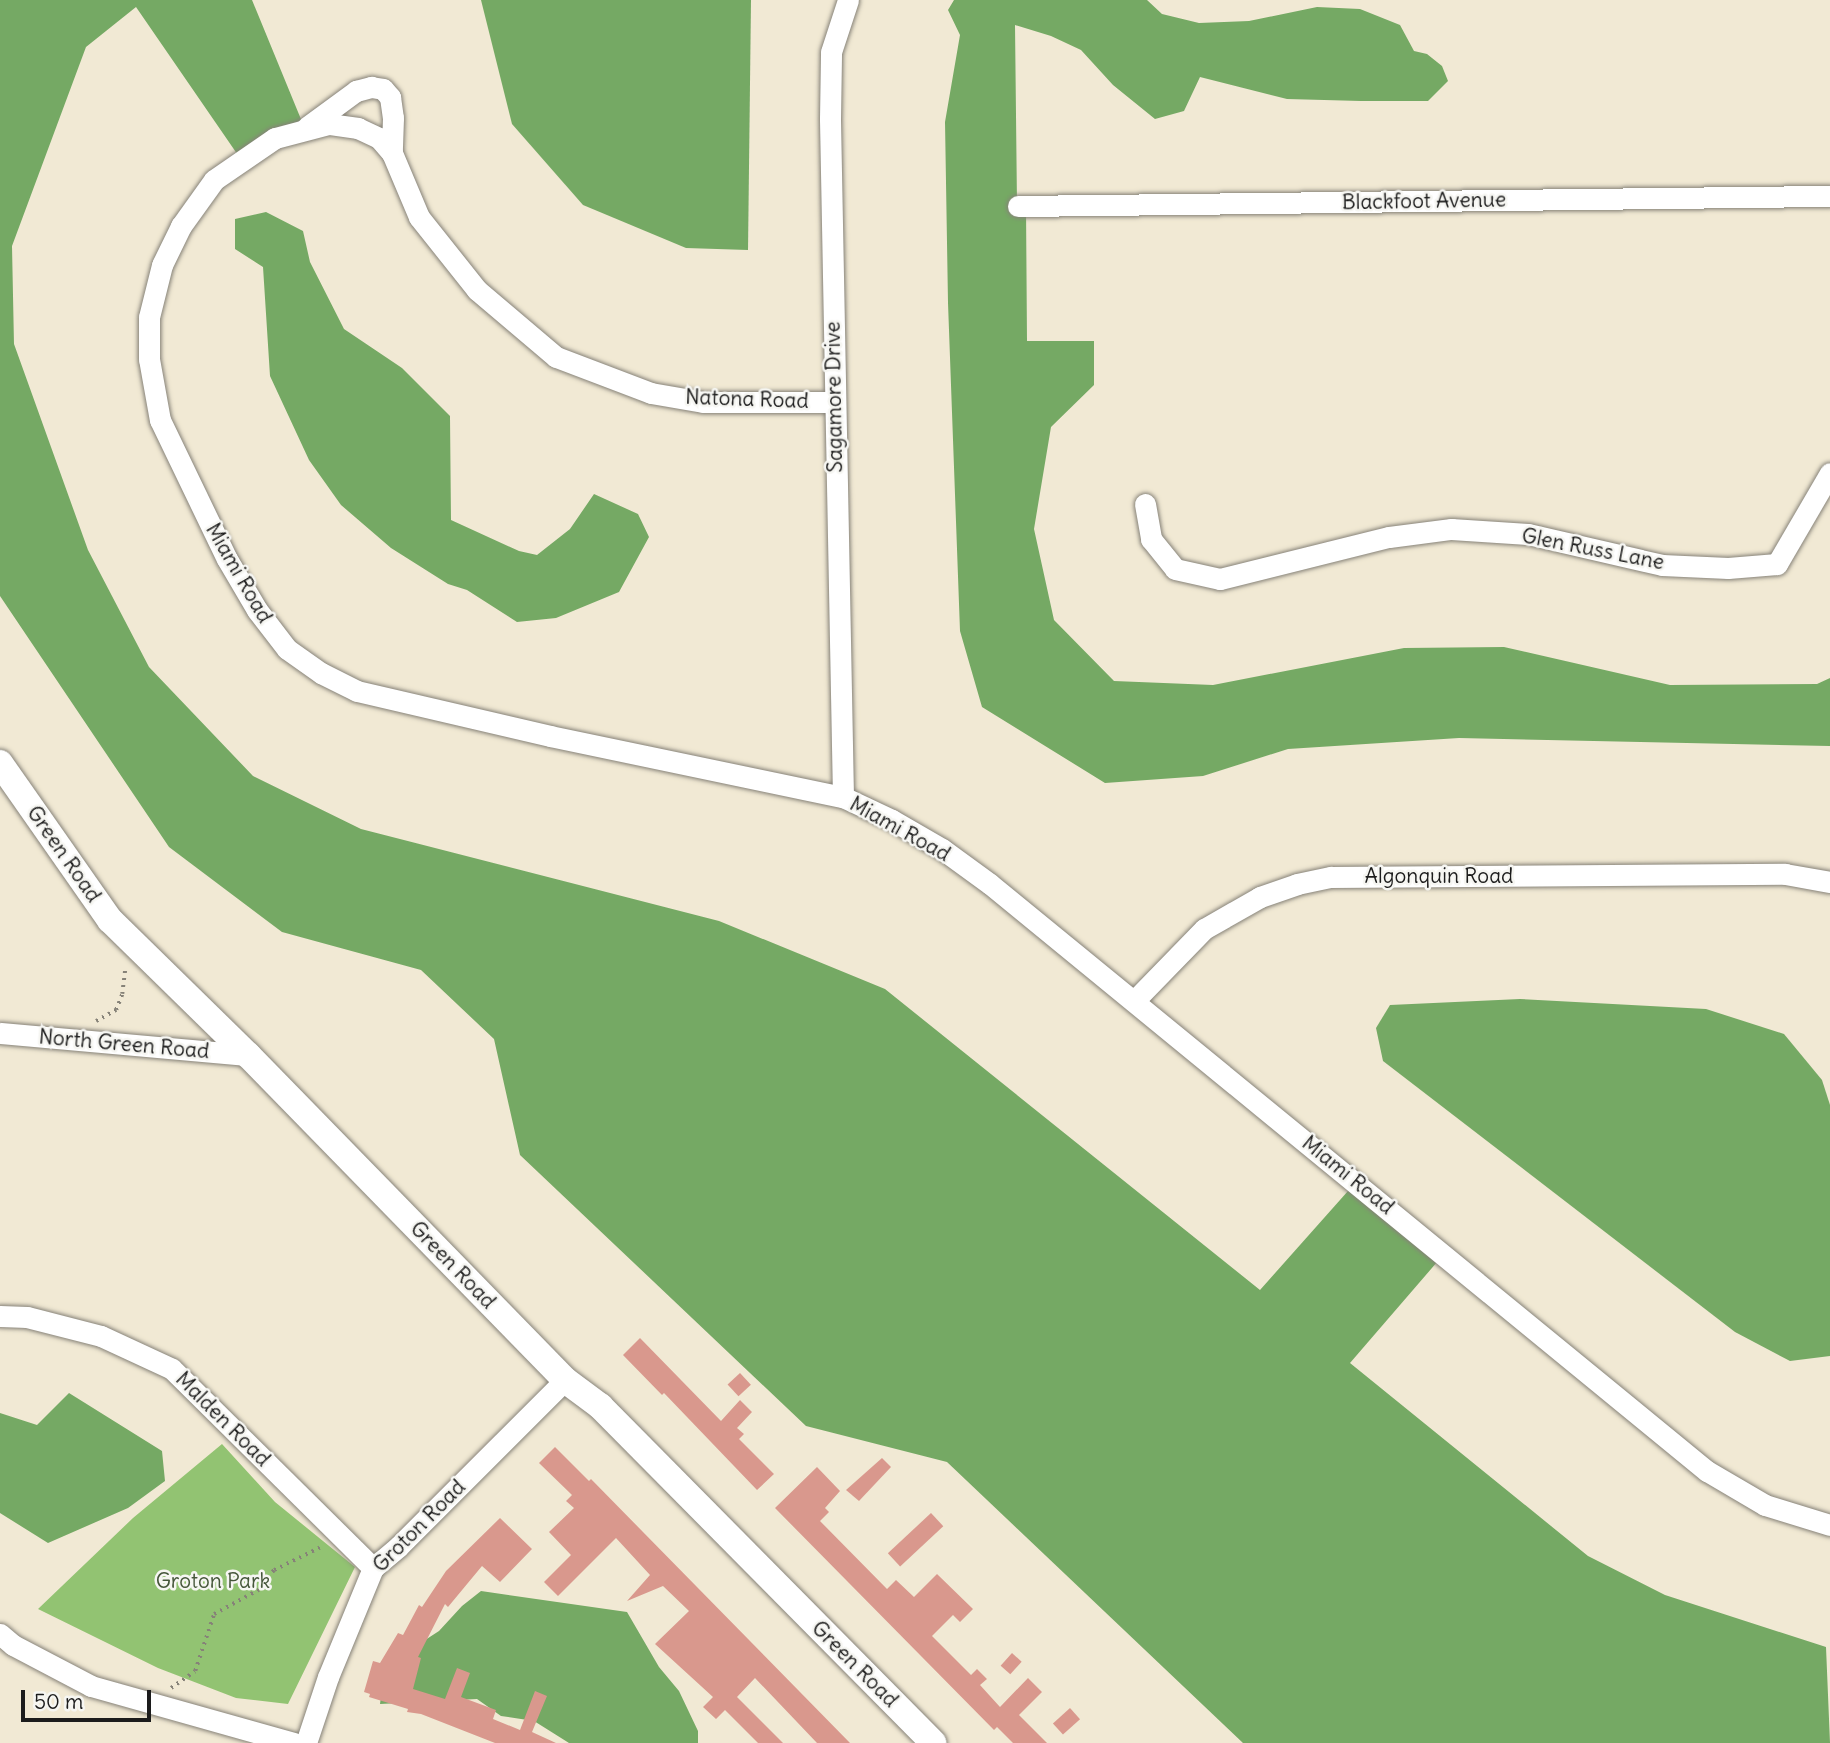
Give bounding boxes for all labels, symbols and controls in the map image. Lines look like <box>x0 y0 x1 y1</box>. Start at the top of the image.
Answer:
street label: Blackfoot Avenue <box>1342 187 1506 215</box>
street label: Sagamore Drive <box>820 321 848 473</box>
street label: Natona Road <box>685 384 809 414</box>
street label: Miami Road <box>200 519 278 627</box>
street label: Glen Russ Lane <box>1520 523 1666 575</box>
street label: Miami Road <box>845 791 955 867</box>
street label: Green Road <box>22 801 106 907</box>
street label: Algonquin Road <box>1365 863 1513 889</box>
street label: North Green Road <box>38 1024 210 1064</box>
street label: Miami Road <box>1297 1130 1399 1220</box>
street label: Green Road <box>405 1216 501 1314</box>
street label: Malden Road <box>170 1366 276 1472</box>
street label: Groton Road <box>367 1474 471 1578</box>
park label: Groton Park <box>156 1568 270 1594</box>
street label: Green Road <box>806 1615 904 1713</box>
scale bar <box>24 1676 154 1720</box>
text: 50 m <box>34 1688 83 1715</box>

